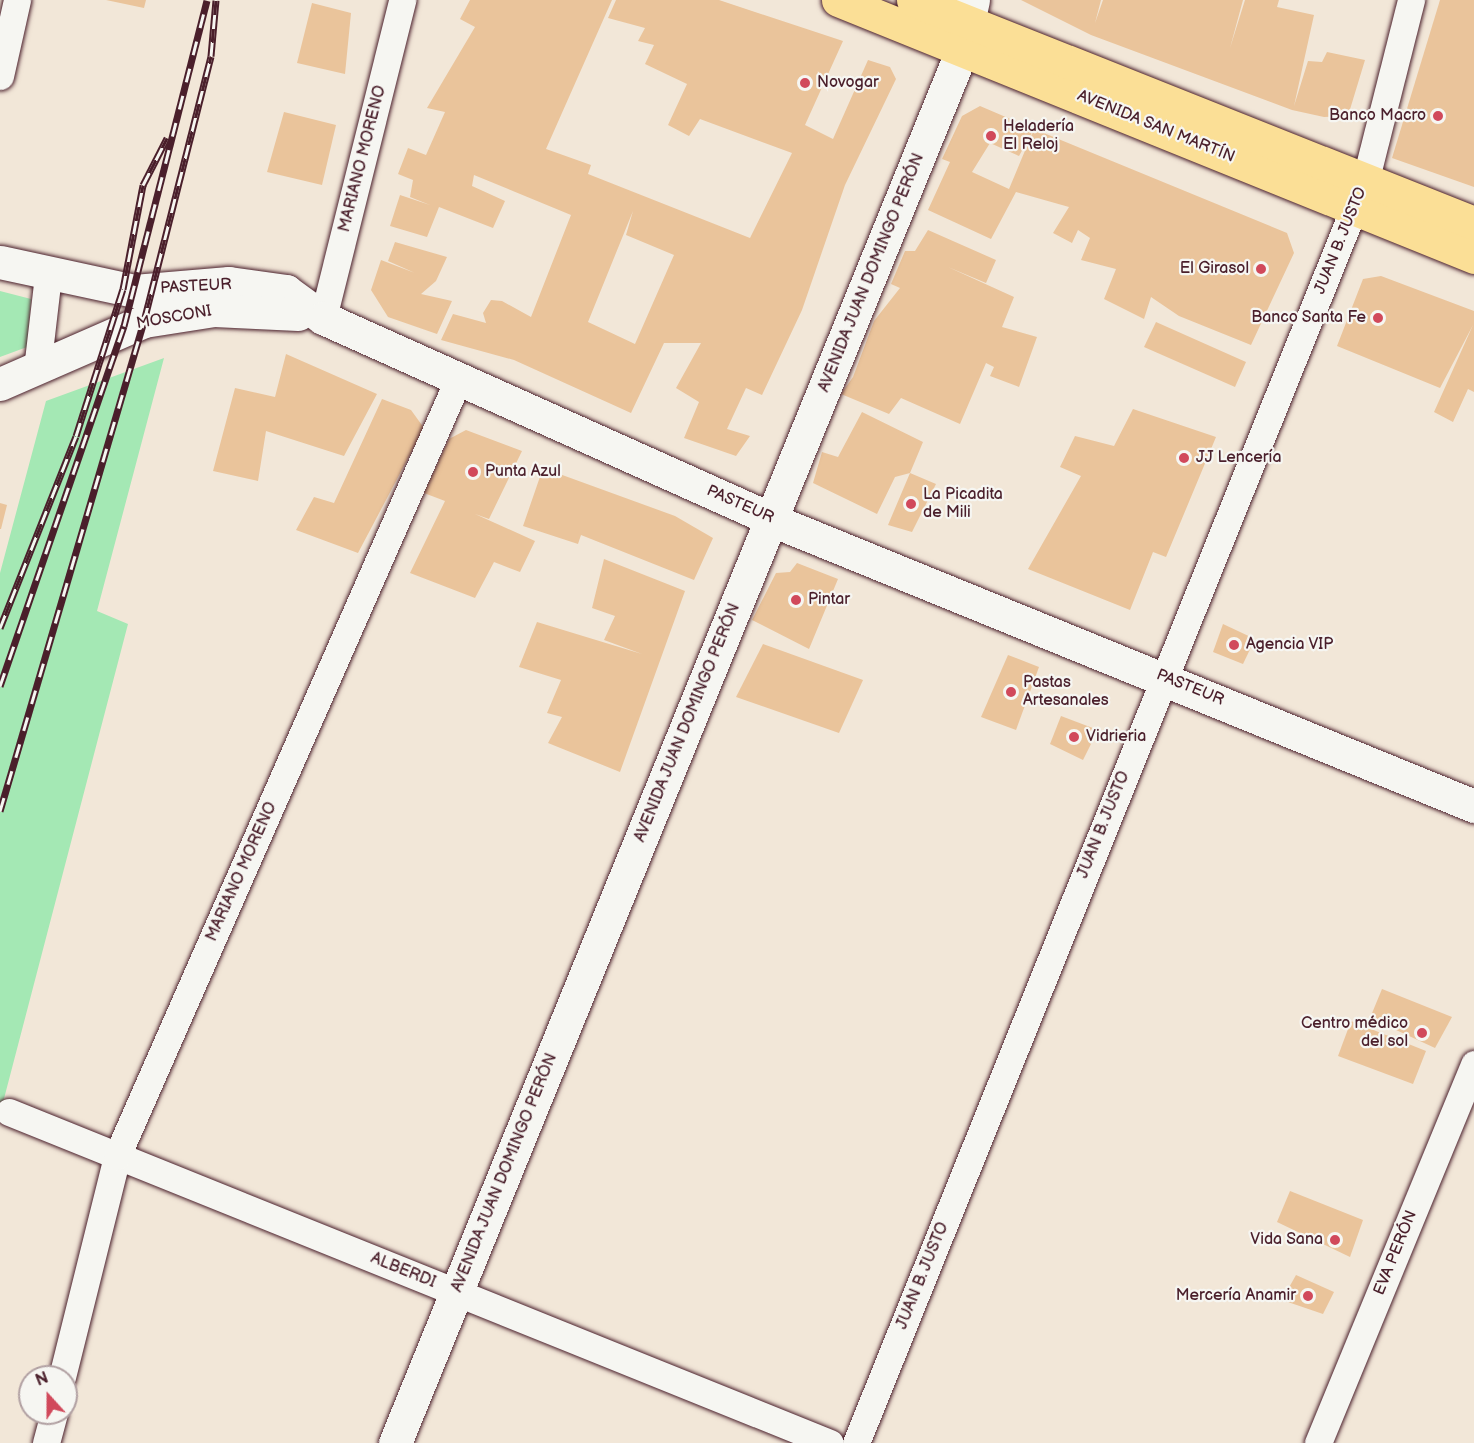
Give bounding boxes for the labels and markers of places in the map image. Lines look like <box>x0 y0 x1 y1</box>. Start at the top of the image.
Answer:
place label: Novogar <box>817 73 879 93</box>
marker: Novogar <box>798 76 812 90</box>
place label: Banco Macro <box>1329 106 1426 126</box>
marker: Banco Macro <box>1431 109 1445 123</box>
place label: Heladería El Reloj <box>1003 117 1074 155</box>
marker: Heladería El Reloj <box>984 129 998 143</box>
place label: El Girasol <box>1180 259 1249 279</box>
marker: El Girasol <box>1254 262 1268 276</box>
place label: Banco Santa Fe <box>1251 308 1366 328</box>
marker: Banco Santa Fe <box>1371 311 1385 325</box>
place label: JJ Lencería <box>1196 448 1281 468</box>
marker: JJ Lencería <box>1177 451 1191 465</box>
place label: Punta Azul <box>485 462 561 482</box>
marker: Punta Azul <box>466 465 480 479</box>
place label: La Picadita de Mili <box>923 485 1003 523</box>
marker: La Picadita de Mili <box>904 497 918 511</box>
place label: Pintar <box>808 590 850 610</box>
marker: Pintar <box>789 593 803 607</box>
place label: Agencia VIP <box>1246 635 1334 655</box>
marker: Agencia VIP <box>1227 638 1241 652</box>
place label: Pastas Artesanales <box>1023 673 1109 711</box>
marker: Pastas Artesanales <box>1004 685 1018 699</box>
place label: Vidrieria <box>1086 727 1146 747</box>
marker: Vidrieria <box>1067 730 1081 744</box>
place label: Centro médico del sol <box>1301 1014 1408 1052</box>
marker: Centro médico del sol <box>1413 1024 1431 1042</box>
place label: Vida Sana <box>1250 1230 1323 1250</box>
marker: Vida Sana <box>1328 1233 1342 1247</box>
place label: Mercería Anamir <box>1176 1286 1296 1306</box>
marker: Mercería Anamir <box>1301 1289 1315 1303</box>

